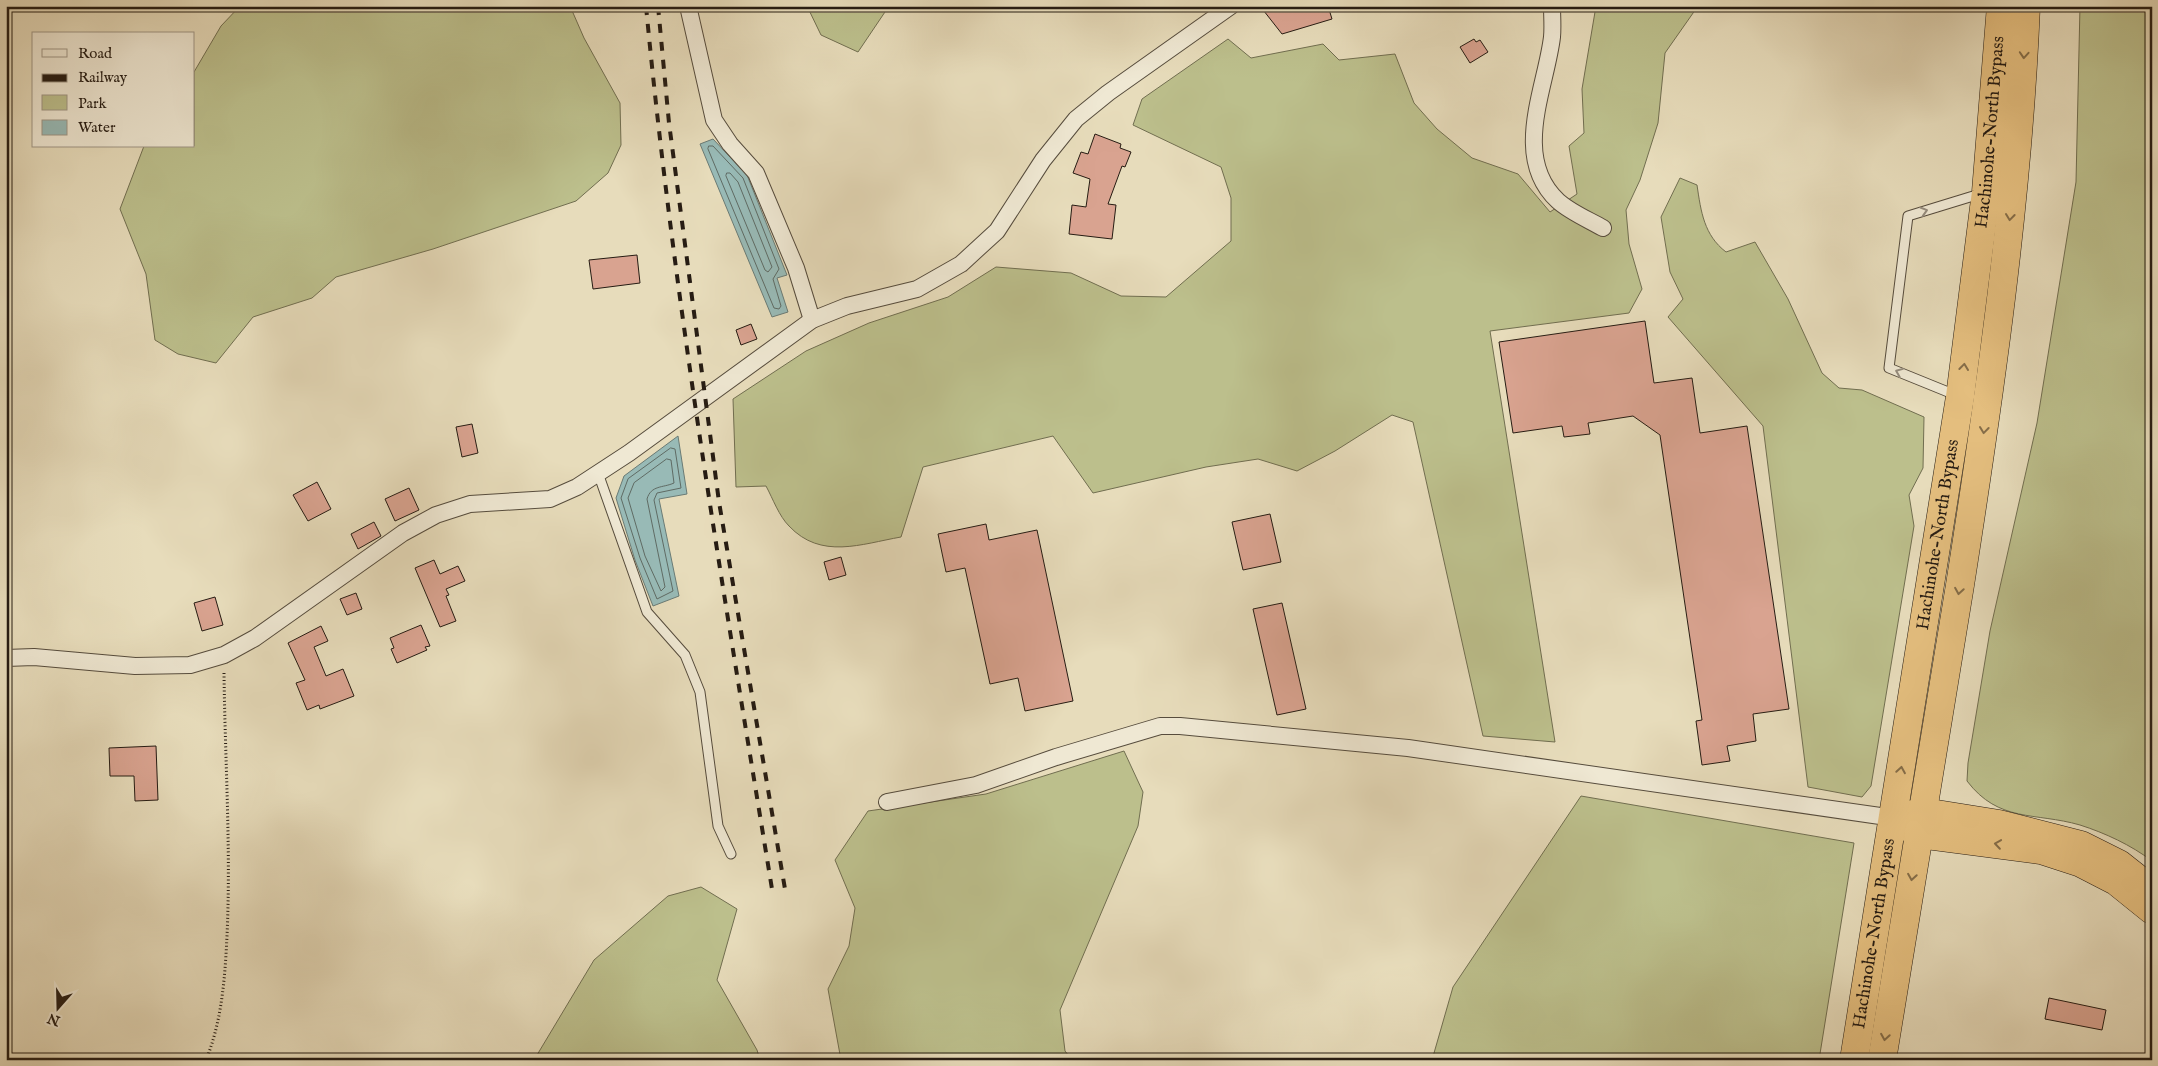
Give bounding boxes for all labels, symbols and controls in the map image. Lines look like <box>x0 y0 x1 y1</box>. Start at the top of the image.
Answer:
legend <box>32 32 195 148</box>
street label: Hachinohe-North Bypass <box>1970 35 2010 230</box>
text: Road <box>78 44 113 63</box>
one-way arrow <box>2018 51 2029 59</box>
text: Railway <box>78 68 128 87</box>
text: Park <box>78 94 108 113</box>
text: Water <box>78 118 116 137</box>
one-way arrow <box>1920 207 1928 217</box>
one-way arrow <box>2005 213 2016 221</box>
one-way arrow <box>1958 363 1969 371</box>
one-way arrow <box>1895 367 1904 378</box>
one-way arrow <box>1979 427 1990 435</box>
street label: Hachinohe-North Bypass <box>1911 438 1965 632</box>
one-way arrow <box>1954 586 1964 595</box>
one-way arrow <box>1896 765 1906 774</box>
street label: Hachinohe-North Bypass <box>1848 837 1901 1031</box>
one-way arrow <box>1994 839 2002 850</box>
one-way arrow <box>1908 872 1918 881</box>
north arrow <box>32 984 82 1034</box>
text: N <box>45 1009 64 1030</box>
one-way arrow <box>1881 1033 1891 1041</box>

